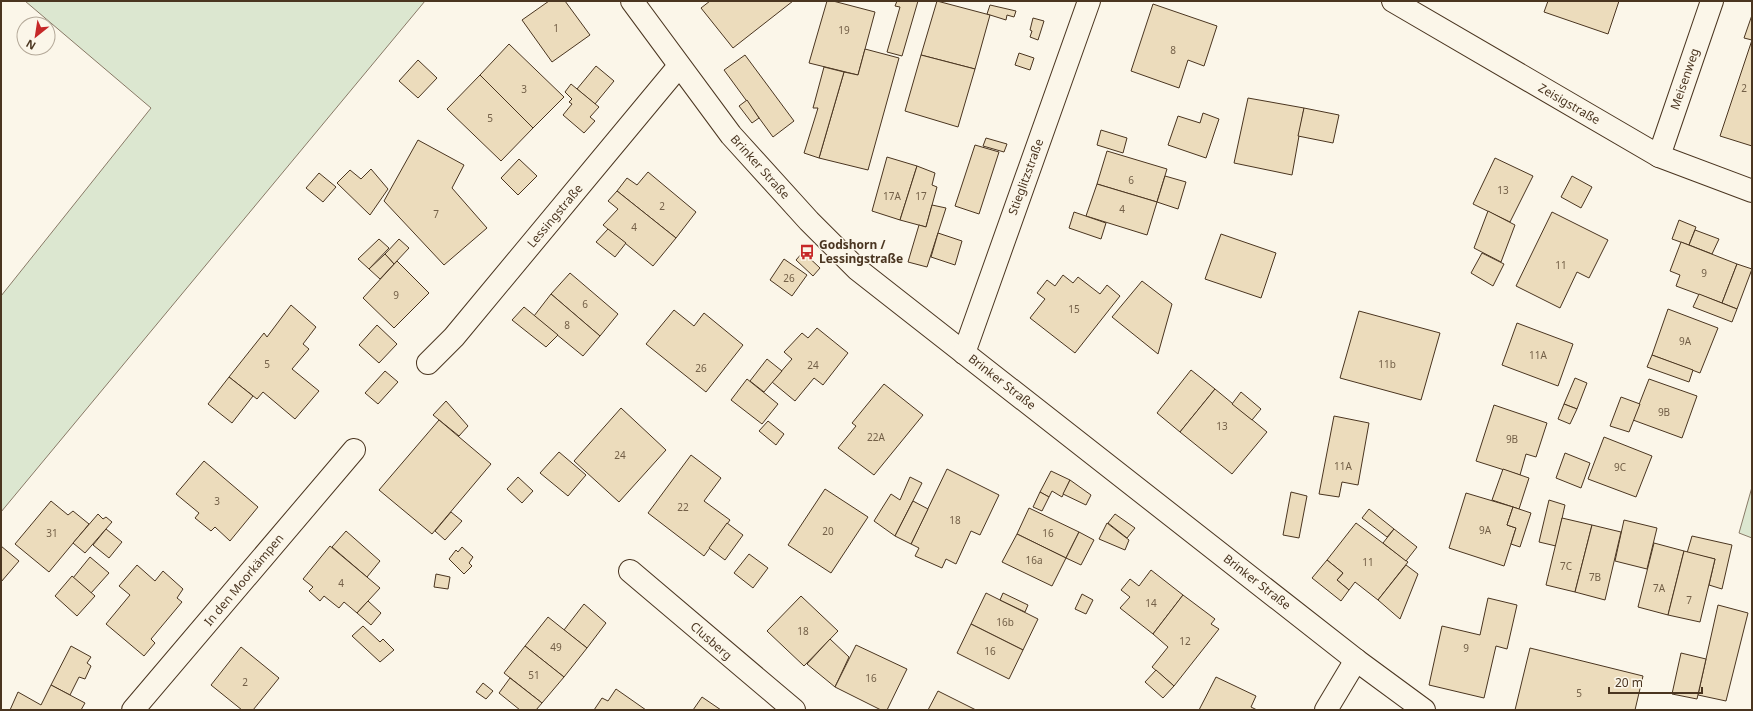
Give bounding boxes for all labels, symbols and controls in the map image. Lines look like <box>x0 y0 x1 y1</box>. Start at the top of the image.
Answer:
north arrow <box>16 16 56 56</box>
house number: 1 <box>553 21 559 35</box>
house number: 19 <box>838 23 850 37</box>
text: N <box>23 36 38 54</box>
house number: 8 <box>1170 43 1176 57</box>
street label: Meisenweg <box>1666 46 1703 112</box>
street label: Zeisigstraße <box>1535 79 1603 128</box>
house number: 2 <box>1741 81 1747 95</box>
house number: 3 <box>521 82 527 96</box>
house number: 5 <box>487 111 493 125</box>
street label: Brinker Straße <box>727 131 794 203</box>
street label: Stieglitzstraße <box>1004 136 1047 217</box>
house number: 6 <box>1128 173 1134 187</box>
street label: Lessingstraße <box>523 180 586 251</box>
house number: 13 <box>1497 183 1509 197</box>
house number: 17A <box>883 189 902 203</box>
house number: 17 <box>915 189 927 203</box>
house number: 2 <box>659 199 665 213</box>
house number: 4 <box>1119 202 1125 216</box>
house number: 7 <box>433 207 439 221</box>
house number: 4 <box>631 220 637 234</box>
place label: Godshorn / Lessingstraße <box>819 236 903 267</box>
bus stop icon: Godshorn / Lessingstraße <box>798 243 816 261</box>
house number: 11 <box>1555 258 1567 272</box>
house number: 9 <box>1701 266 1707 280</box>
house number: 26 <box>783 271 795 285</box>
house number: 9 <box>393 288 399 302</box>
house number: 6 <box>582 297 588 311</box>
house number: 15 <box>1068 302 1080 316</box>
house number: 8 <box>564 318 570 332</box>
house number: 9A <box>1679 334 1692 348</box>
house number: 11A <box>1529 348 1548 362</box>
street label: Brinker Straße <box>965 350 1040 413</box>
house number: 5 <box>264 357 270 371</box>
house number: 11b <box>1378 357 1396 371</box>
house number: 24 <box>807 358 819 372</box>
house number: 26 <box>695 361 707 375</box>
house number: 9B <box>1658 405 1670 419</box>
house number: 13 <box>1216 419 1228 433</box>
house number: 22A <box>867 430 886 444</box>
house number: 9B <box>1506 432 1518 446</box>
house number: 24 <box>614 448 626 462</box>
house number: 11A <box>1334 459 1353 473</box>
house number: 9C <box>1614 460 1627 474</box>
house number: 3 <box>214 494 220 508</box>
house number: 22 <box>677 500 689 514</box>
house number: 18 <box>949 513 961 527</box>
house number: 9A <box>1479 523 1492 537</box>
house number: 20 <box>822 524 834 538</box>
house number: 31 <box>46 526 58 540</box>
house number: 16 <box>1042 526 1054 540</box>
street label: In den Moorkämpen <box>200 530 287 629</box>
street label: Brinker Straße <box>1220 550 1295 613</box>
house number: 16a <box>1025 553 1043 567</box>
house number: 11 <box>1362 555 1374 569</box>
house number: 7C <box>1560 559 1573 573</box>
house number: 7B <box>1589 570 1601 584</box>
house number: 4 <box>338 576 344 590</box>
house number: 7A <box>1653 581 1666 595</box>
house number: 7 <box>1686 593 1692 607</box>
house number: 14 <box>1145 596 1157 610</box>
house number: 16b <box>996 615 1014 629</box>
street label: Clusberg <box>687 618 736 664</box>
house number: 18 <box>797 624 809 638</box>
house number: 12 <box>1179 634 1191 648</box>
house number: 49 <box>550 640 562 654</box>
house number: 9 <box>1463 641 1469 655</box>
house number: 16 <box>984 644 996 658</box>
house number: 51 <box>528 668 540 682</box>
scale bar <box>1609 669 1702 695</box>
house number: 16 <box>865 671 877 685</box>
text: 20 m <box>1615 674 1643 691</box>
house number: 2 <box>242 675 248 689</box>
house number: 5 <box>1576 686 1582 700</box>

